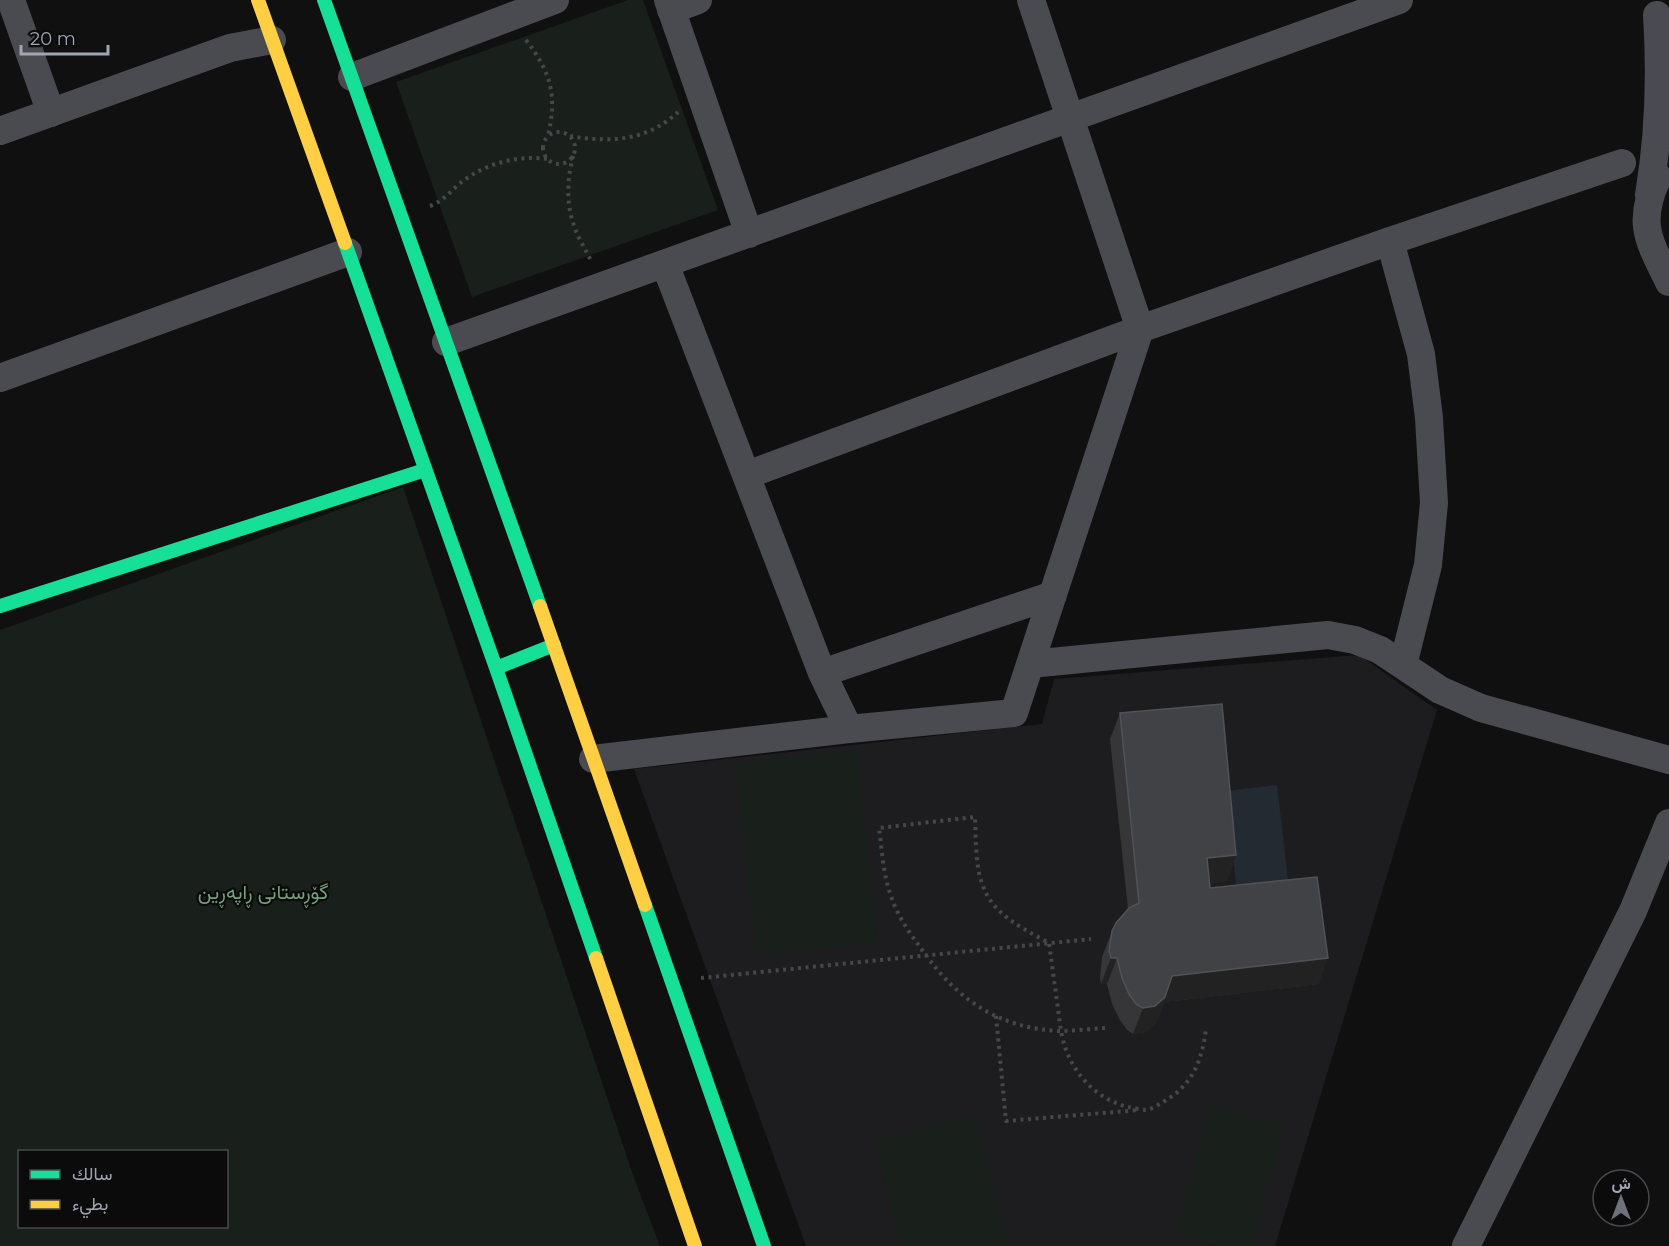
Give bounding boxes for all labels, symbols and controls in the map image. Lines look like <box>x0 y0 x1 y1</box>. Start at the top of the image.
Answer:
scale bar <box>21 18 108 56</box>
text: 20 m <box>30 28 76 50</box>
park label: گۆڕستانی ڕاپەڕین <box>198 880 328 908</box>
legend <box>18 1150 228 1228</box>
text: سالك <box>72 1163 112 1185</box>
north arrow <box>1591 1168 1651 1228</box>
text: ش <box>1611 1174 1631 1193</box>
text: بطيء <box>72 1193 108 1219</box>

